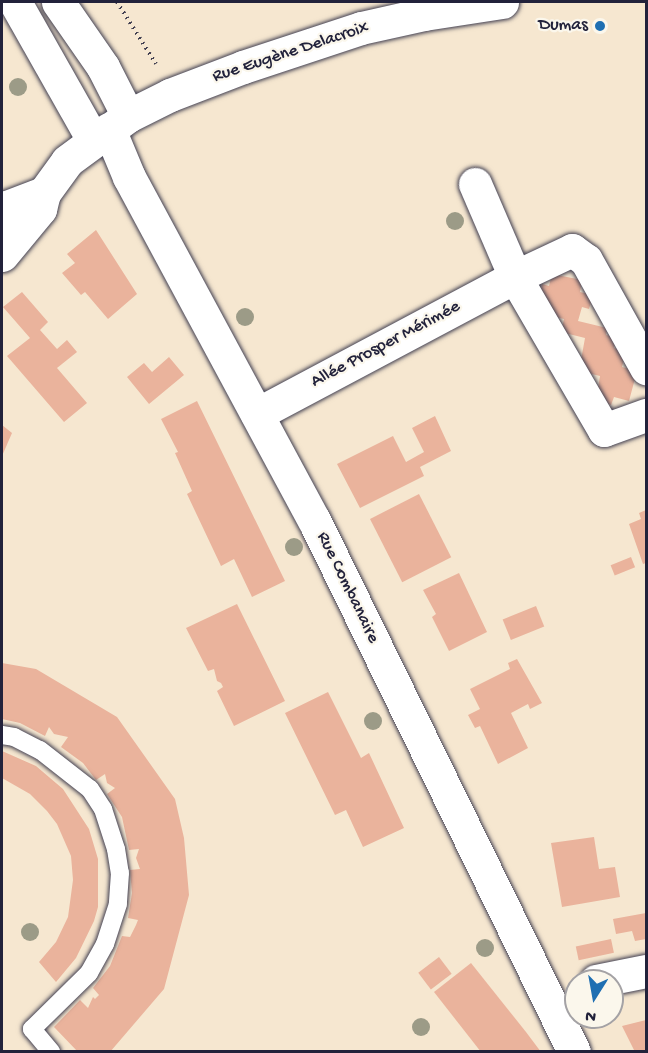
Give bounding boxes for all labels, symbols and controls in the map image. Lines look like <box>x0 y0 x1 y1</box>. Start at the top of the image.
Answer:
place label: Dumas <box>538 15 588 37</box>
street label: Rue Eugène Delacroix <box>210 18 372 88</box>
marker: Dumas <box>593 19 607 33</box>
street label: Allée Prosper Mérimée <box>308 297 464 393</box>
street label: Rue Combanaire <box>311 529 383 647</box>
north arrow <box>564 969 624 1029</box>
text: N <box>584 1005 598 1026</box>

